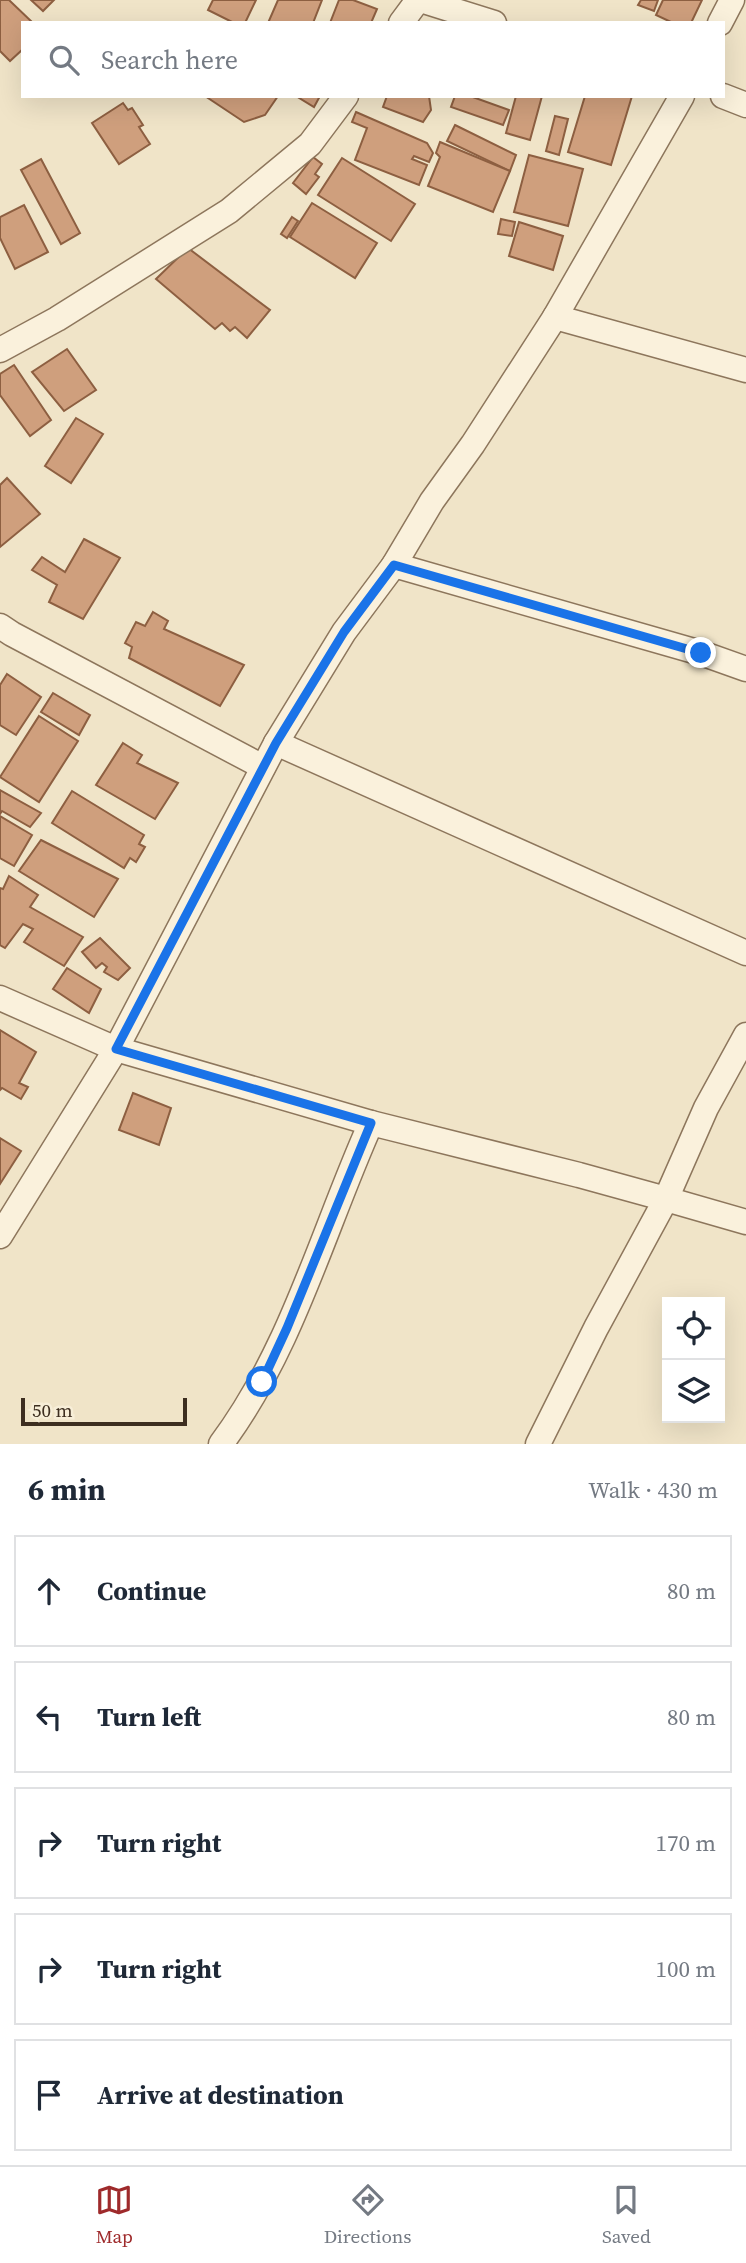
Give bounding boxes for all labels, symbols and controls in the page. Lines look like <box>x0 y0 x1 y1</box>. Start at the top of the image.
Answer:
search box <box>21 21 725 98</box>
icon: search <box>45 41 83 79</box>
text: Search here <box>101 42 238 78</box>
route end <box>685 637 716 668</box>
map controls <box>662 1297 725 1423</box>
button: locate <box>662 1297 725 1360</box>
button: layers <box>662 1360 725 1423</box>
route start <box>246 1366 277 1397</box>
scale bar <box>21 1395 187 1427</box>
text: 50 m <box>32 1397 73 1423</box>
text: 6 min <box>28 1469 106 1510</box>
text: Walk · 430 m <box>588 1474 718 1506</box>
icon: ahead <box>30 1572 68 1610</box>
text: Continue <box>97 1573 206 1609</box>
text: 80 m <box>667 1575 716 1607</box>
icon: left <box>30 1698 68 1736</box>
text: Turn left <box>97 1699 201 1735</box>
text: 80 m <box>667 1701 716 1733</box>
icon: right <box>30 1824 68 1862</box>
text: Turn right <box>97 1825 221 1861</box>
text: 170 m <box>655 1827 716 1859</box>
icon: right <box>30 1950 68 1988</box>
text: Turn right <box>97 1951 221 1987</box>
text: 100 m <box>655 1953 716 1985</box>
icon: arrive <box>30 2076 68 2114</box>
text: Arrive at destination <box>97 2077 344 2113</box>
tab: Map <box>95 2181 133 2249</box>
tab: Directions <box>324 2181 412 2249</box>
tab: Saved <box>602 2181 651 2249</box>

